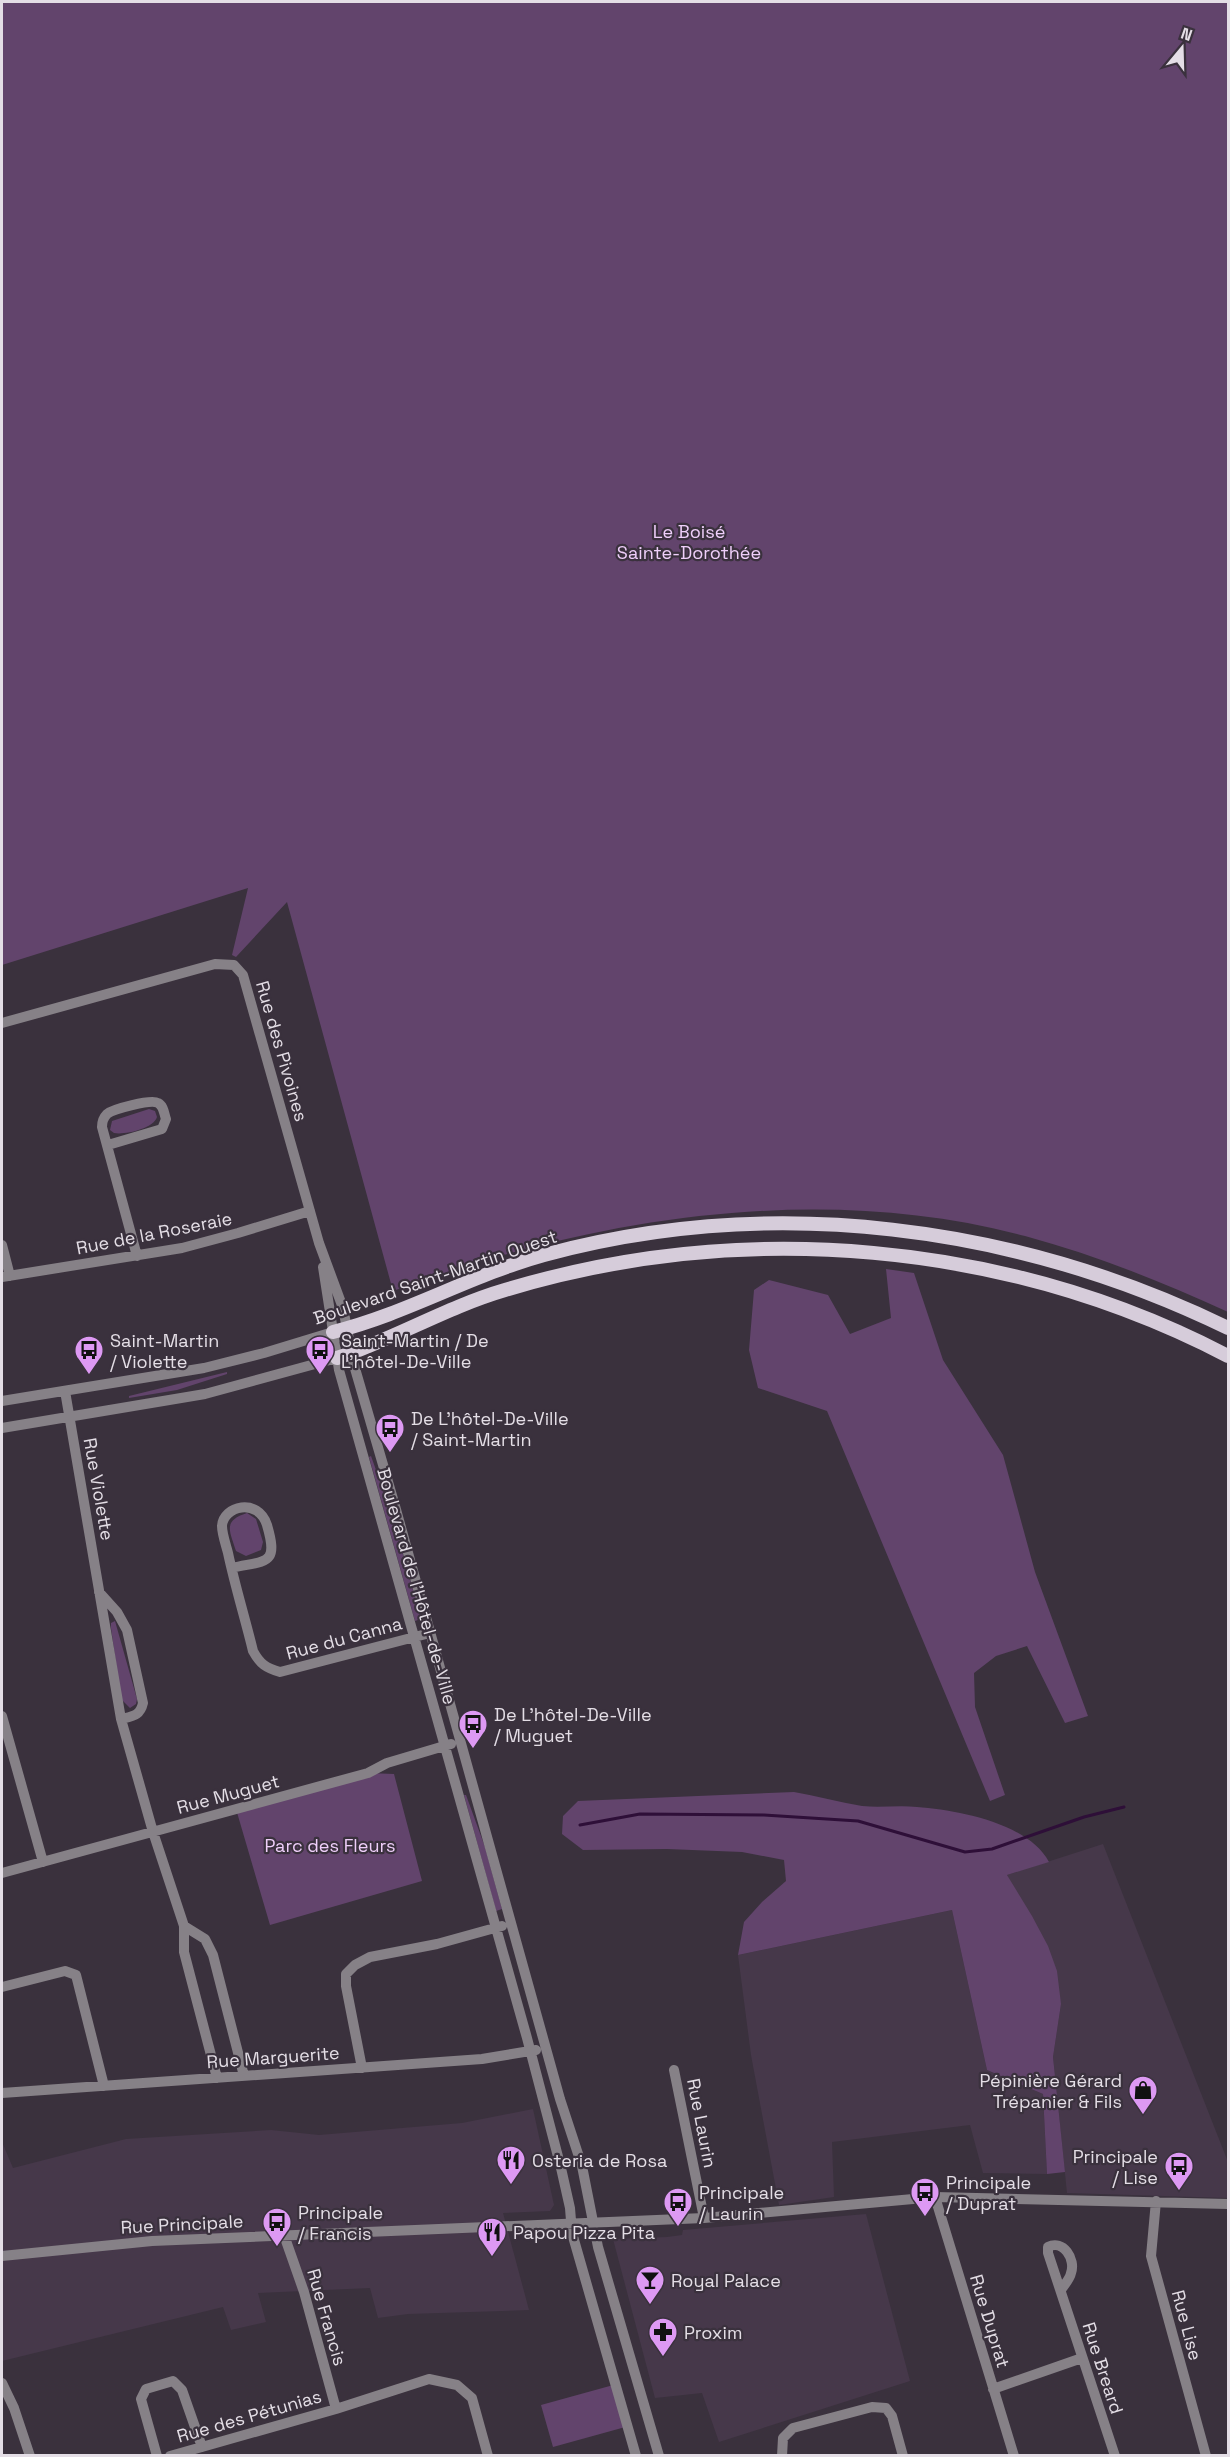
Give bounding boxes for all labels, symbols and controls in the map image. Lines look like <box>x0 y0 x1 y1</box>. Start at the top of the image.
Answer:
north arrow <box>1152 18 1212 78</box>
text: N <box>1178 23 1195 46</box>
park label: Le Boisé Sainte-Dorothée <box>617 520 761 564</box>
street label: Rue des Pivoines <box>251 978 313 1124</box>
street label: Rue de la Roseraie <box>74 1207 234 1259</box>
street label: Boulevard Saint-Martin Ouest <box>310 1224 560 1330</box>
place label: Saint-Martin / Violette <box>110 1329 219 1373</box>
place label: Saint-Martin / De L'hôtel-De-Ville <box>341 1329 489 1373</box>
bus stop icon: Saint-Martin / Violette <box>73 1334 105 1376</box>
bus stop icon: Saint-Martin / De L'hôtel-De-Ville <box>304 1334 336 1376</box>
place label: De L'hôtel-De-Ville / Saint-Martin <box>411 1407 569 1451</box>
bus stop icon: De L'hôtel-De-Ville / Saint-Martin <box>374 1412 406 1454</box>
street label: Rue Violette <box>79 1436 119 1542</box>
street label: Boulevard de l'Hôtel-de-Ville <box>372 1465 462 1707</box>
street label: Rue du Canna <box>283 1611 405 1665</box>
place label: De L'hôtel-De-Ville / Muguet <box>494 1703 652 1747</box>
bus stop icon: De L'hôtel-De-Ville / Muguet <box>457 1708 489 1750</box>
street label: Rue Muguet <box>174 1769 282 1819</box>
park label: Parc des Fleurs <box>264 1834 396 1857</box>
street label: Rue Marguerite <box>206 2041 340 2073</box>
place label: Pépinière Gérard Trépanier & Fils <box>980 2069 1122 2113</box>
shop icon: Pépinière Gérard Trépanier & Fils <box>1127 2074 1159 2116</box>
street label: Rue Laurin <box>682 2076 722 2170</box>
restaurant icon: Osteria de Rosa <box>495 2144 527 2186</box>
place label: Principale / Lise <box>1073 2145 1158 2189</box>
place label: Osteria de Rosa <box>532 2149 667 2172</box>
bus stop icon: Principale / Lise <box>1163 2150 1195 2192</box>
place label: Principale / Duprat <box>946 2171 1031 2215</box>
bus stop icon: Principale / Duprat <box>909 2176 941 2218</box>
place label: Principale / Laurin <box>699 2181 784 2225</box>
bus stop icon: Principale / Laurin <box>662 2186 694 2228</box>
place label: Principale / Francis <box>298 2201 383 2245</box>
bus stop icon: Principale / Francis <box>261 2206 293 2248</box>
street label: Rue Principale <box>120 2209 244 2239</box>
restaurant icon: Papou Pizza Pita <box>476 2216 508 2258</box>
place label: Papou Pizza Pita <box>513 2221 655 2244</box>
bar icon: Royal Palace <box>634 2264 666 2306</box>
street label: Rue Francis <box>302 2266 352 2368</box>
place label: Royal Palace <box>671 2269 781 2292</box>
street label: Rue Duprat <box>965 2271 1015 2371</box>
street label: Rue Lise <box>1167 2287 1207 2363</box>
pharmacy icon: Proxim <box>647 2316 679 2358</box>
street label: Rue Breard <box>1077 2319 1129 2417</box>
place label: Proxim <box>684 2321 742 2344</box>
street label: Rue des Pétunias <box>174 2384 324 2448</box>

